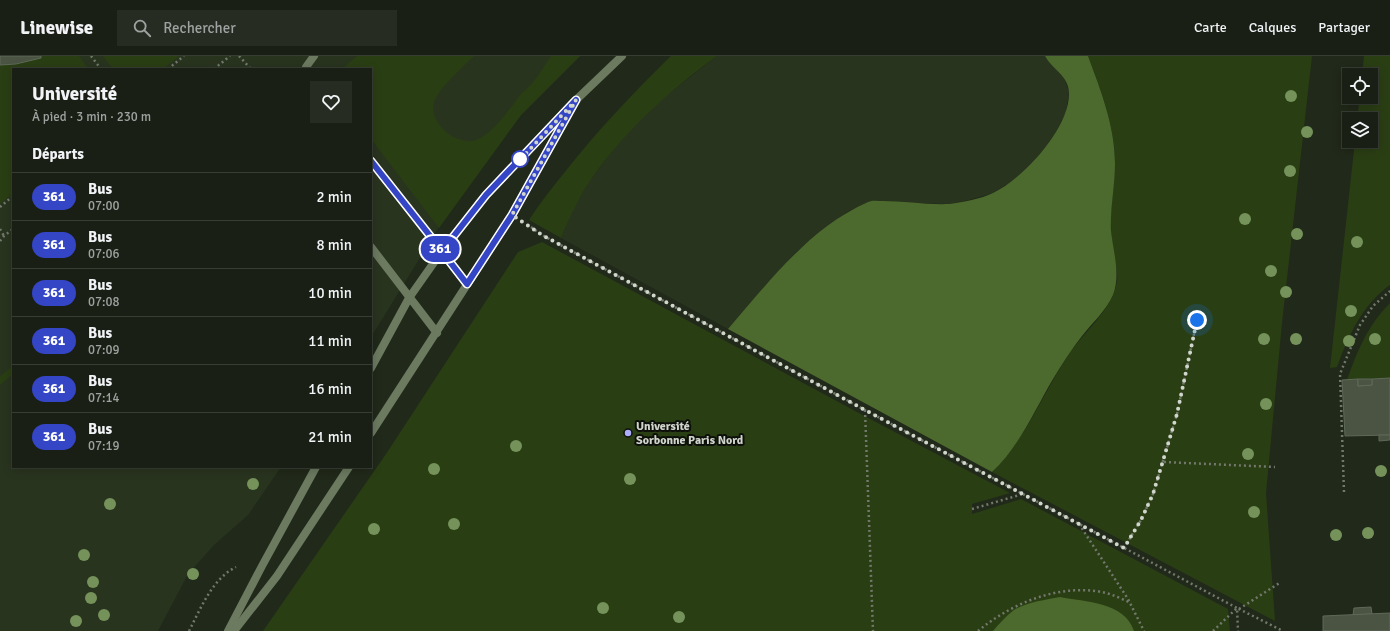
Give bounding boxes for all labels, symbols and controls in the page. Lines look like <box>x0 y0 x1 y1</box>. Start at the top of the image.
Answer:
search box <box>117 10 397 46</box>
text: Linewise <box>20 16 93 40</box>
icon: search <box>131 17 153 39</box>
text: Rechercher <box>163 19 236 37</box>
text: Carte <box>1194 19 1227 36</box>
text: Calques <box>1249 19 1296 36</box>
text: Partager <box>1318 19 1370 36</box>
map controls <box>1342 68 1378 148</box>
button: locate <box>1342 68 1378 104</box>
button: heart <box>310 81 352 123</box>
text: Université <box>32 82 117 106</box>
text: À pied · 3 min · 230 m <box>32 109 151 125</box>
button: layers <box>1342 112 1378 148</box>
text: Départs <box>32 145 84 163</box>
unlabelled marker <box>511 150 529 168</box>
text: Bus <box>88 180 112 198</box>
text: 361 <box>43 188 65 205</box>
text: 2 min <box>316 188 352 206</box>
text: 07:00 <box>88 198 120 214</box>
text: Bus <box>88 228 112 246</box>
text: 361 <box>43 236 65 253</box>
text: 8 min <box>316 236 352 254</box>
line badge: 361 <box>417 236 463 262</box>
text: 361 <box>429 240 451 257</box>
text: 07:06 <box>88 246 120 262</box>
text: Bus <box>88 276 112 294</box>
text: 361 <box>43 284 65 301</box>
text: 10 min <box>308 284 352 302</box>
text: 07:08 <box>88 294 120 310</box>
your location <box>1187 310 1207 330</box>
text: Bus <box>88 324 112 342</box>
text: 361 <box>43 332 65 349</box>
text: 11 min <box>308 332 352 350</box>
text: 07:09 <box>88 342 120 358</box>
text: Bus <box>88 372 112 390</box>
text: 361 <box>43 380 65 397</box>
text: 16 min <box>308 380 352 398</box>
text: 07:14 <box>88 390 120 406</box>
place label: Université Sorbonne Paris Nord <box>636 419 744 448</box>
text: Bus <box>88 420 112 438</box>
text: 361 <box>43 428 65 445</box>
text: 21 min <box>308 428 352 446</box>
marker: Université Sorbonne Paris Nord <box>623 428 633 438</box>
text: 07:19 <box>88 438 120 454</box>

